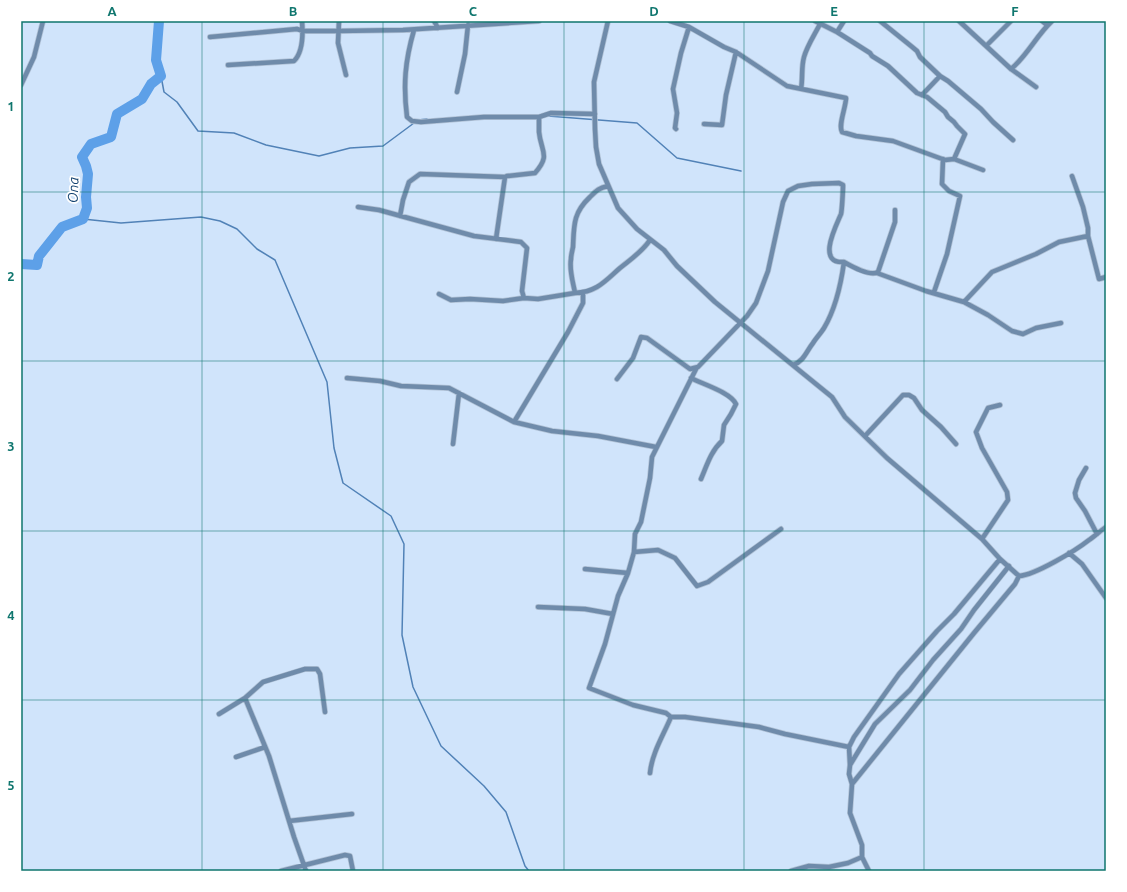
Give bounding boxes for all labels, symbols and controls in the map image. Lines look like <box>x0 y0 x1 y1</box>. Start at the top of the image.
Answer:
text: A <box>107 4 117 18</box>
text: B <box>289 4 298 18</box>
text: C <box>469 4 478 18</box>
text: D <box>649 4 659 18</box>
text: E <box>830 4 838 18</box>
text: F <box>1011 4 1019 18</box>
text: 1 <box>7 99 15 113</box>
water label: Ona <box>65 176 81 203</box>
text: 2 <box>7 269 15 283</box>
text: 3 <box>7 439 15 453</box>
text: 4 <box>7 608 15 622</box>
text: 5 <box>7 778 15 792</box>

